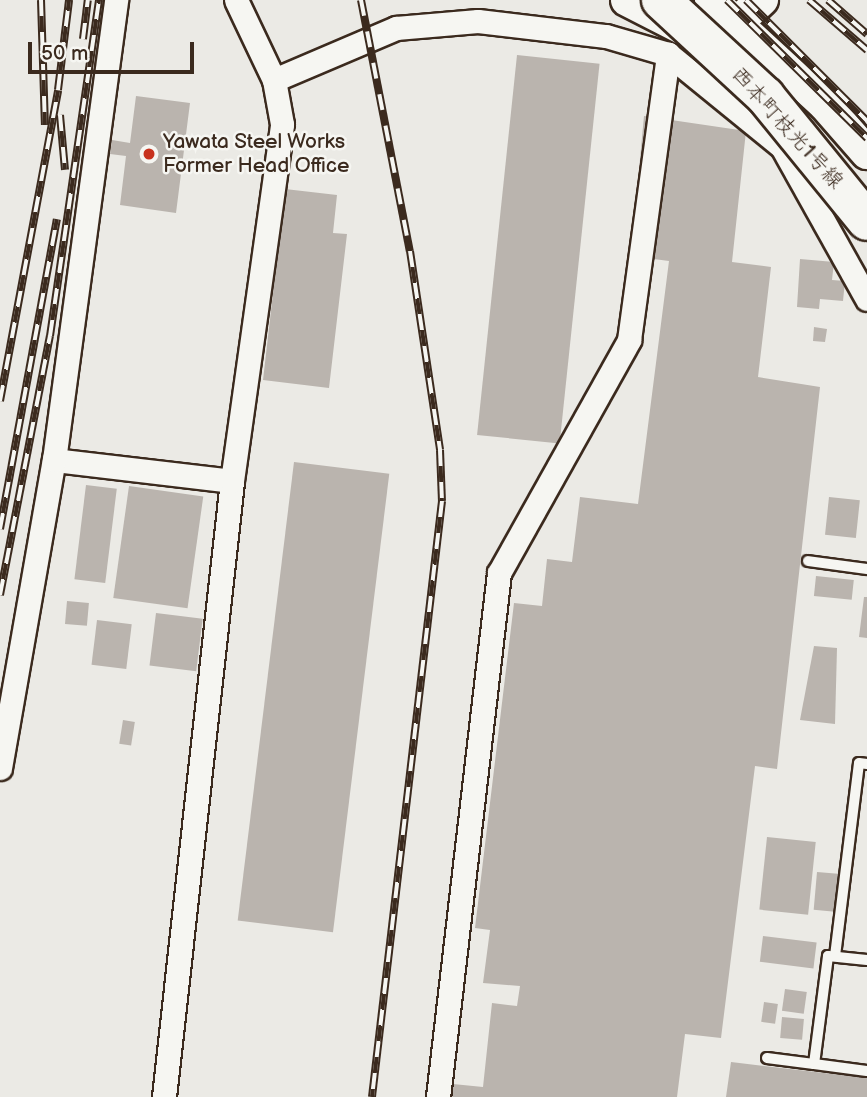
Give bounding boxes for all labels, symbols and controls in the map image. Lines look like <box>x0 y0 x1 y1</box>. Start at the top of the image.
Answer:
scale bar <box>32 28 198 72</box>
text: 50 m <box>41 41 88 66</box>
street label: 西本町枝光1号線 <box>726 62 848 194</box>
place label: Yawata Steel Works Former Head Office <box>163 129 349 179</box>
marker: Yawata Steel Works Former Head Office <box>141 146 157 162</box>

